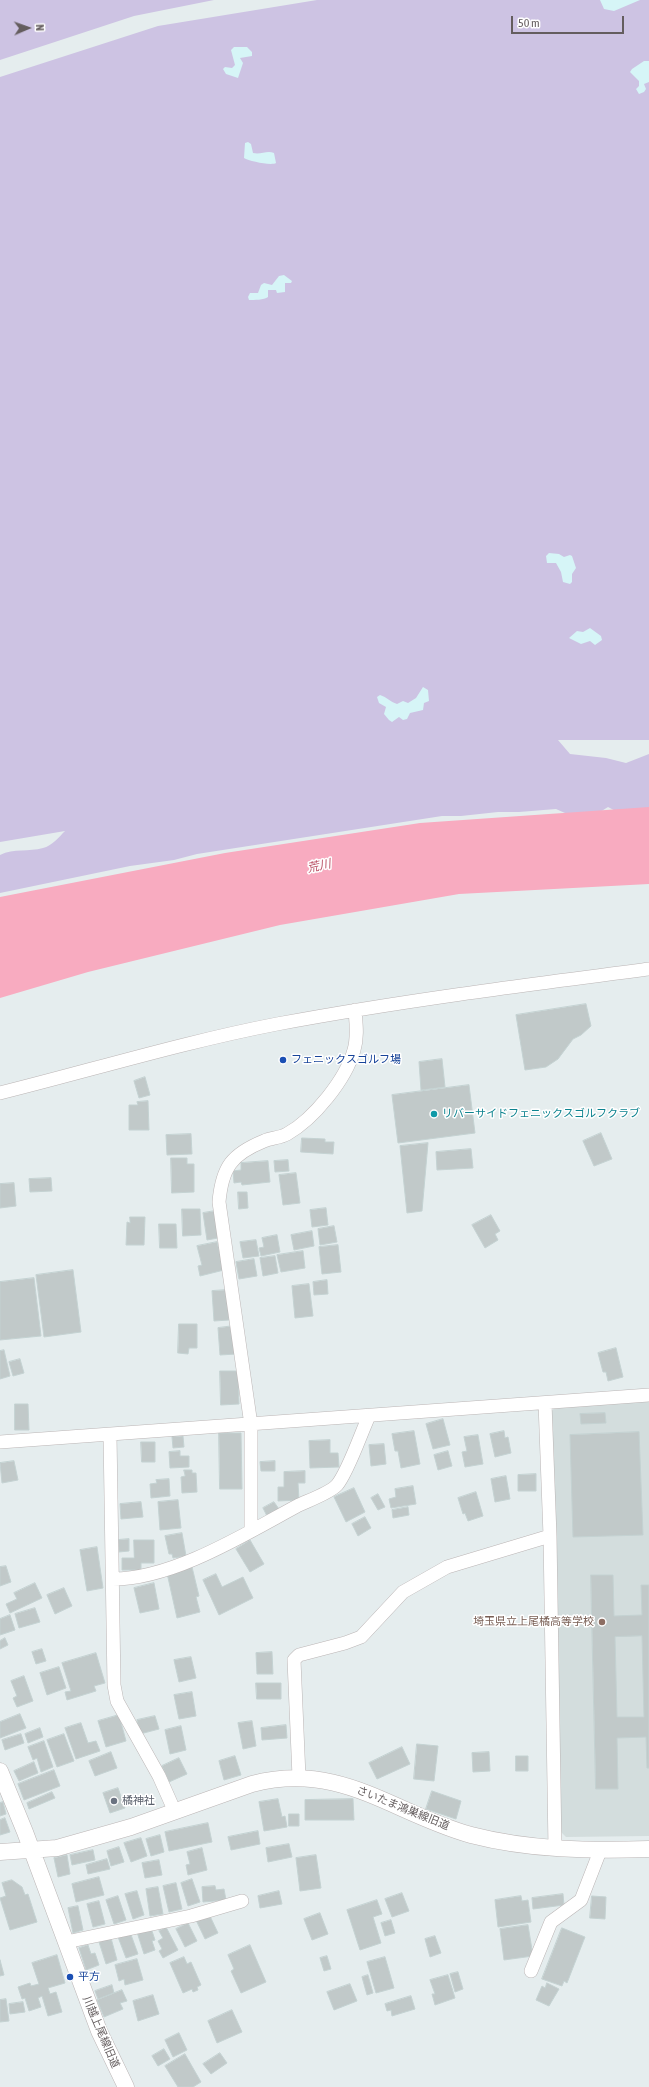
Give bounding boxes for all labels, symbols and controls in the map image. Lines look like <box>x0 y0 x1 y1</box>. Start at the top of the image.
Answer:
north arrow <box>8 8 48 48</box>
scale bar <box>513 8 626 34</box>
text: 50 m <box>518 16 540 30</box>
text: N <box>34 24 46 31</box>
water label: 荒川 <box>306 856 332 876</box>
place label: フェニックスゴルフ場 <box>291 1053 401 1067</box>
marker: フェニックスゴルフ場 <box>278 1055 288 1065</box>
place label: リバーサイドフェニックスゴルフクラブ <box>442 1107 640 1121</box>
marker: リバーサイドフェニックスゴルフクラブ <box>429 1109 439 1119</box>
place label: 埼玉県立上尾橘高等学校 <box>473 1615 594 1629</box>
marker: 埼玉県立上尾橘高等学校 <box>597 1617 607 1627</box>
street label: さいたま鴻巣線旧道 <box>355 1783 451 1833</box>
place label: 橘神社 <box>122 1794 155 1808</box>
marker: 橘神社 <box>109 1796 119 1806</box>
place label: 平方 <box>78 1970 100 1984</box>
marker: 平方 <box>65 1972 75 1982</box>
street label: 川越上尾線旧道 <box>80 1994 122 2070</box>

